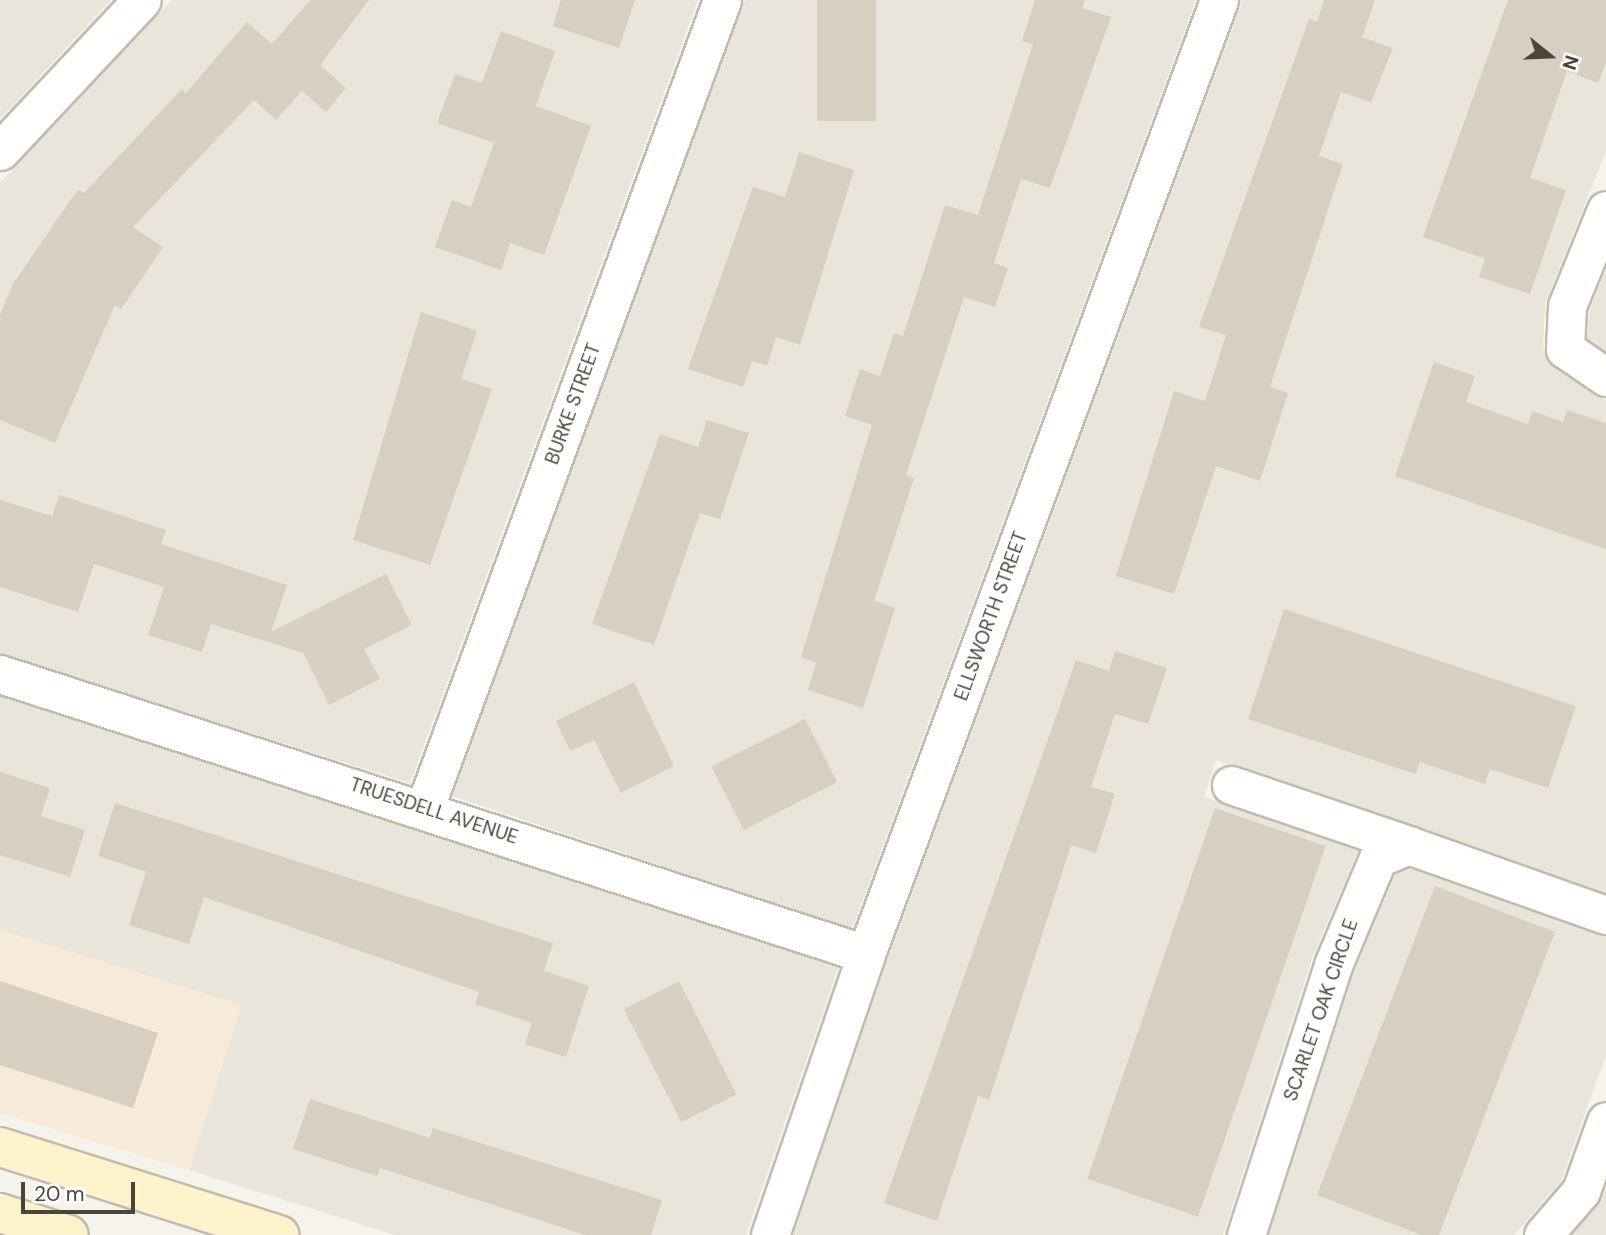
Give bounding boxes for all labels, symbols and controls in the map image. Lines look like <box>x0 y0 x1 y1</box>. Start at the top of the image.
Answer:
north arrow <box>1515 21 1585 91</box>
text: N <box>1556 52 1584 73</box>
street label: BURKE STREET <box>541 341 605 467</box>
street label: ELLSWORTH STREET <box>950 528 1032 704</box>
street label: TRUESDELL AVENUE <box>347 773 521 849</box>
street label: SCARLET OAK CIRCLE <box>1279 916 1363 1104</box>
scale bar <box>24 1168 138 1212</box>
text: 20 m <box>34 1180 85 1208</box>

